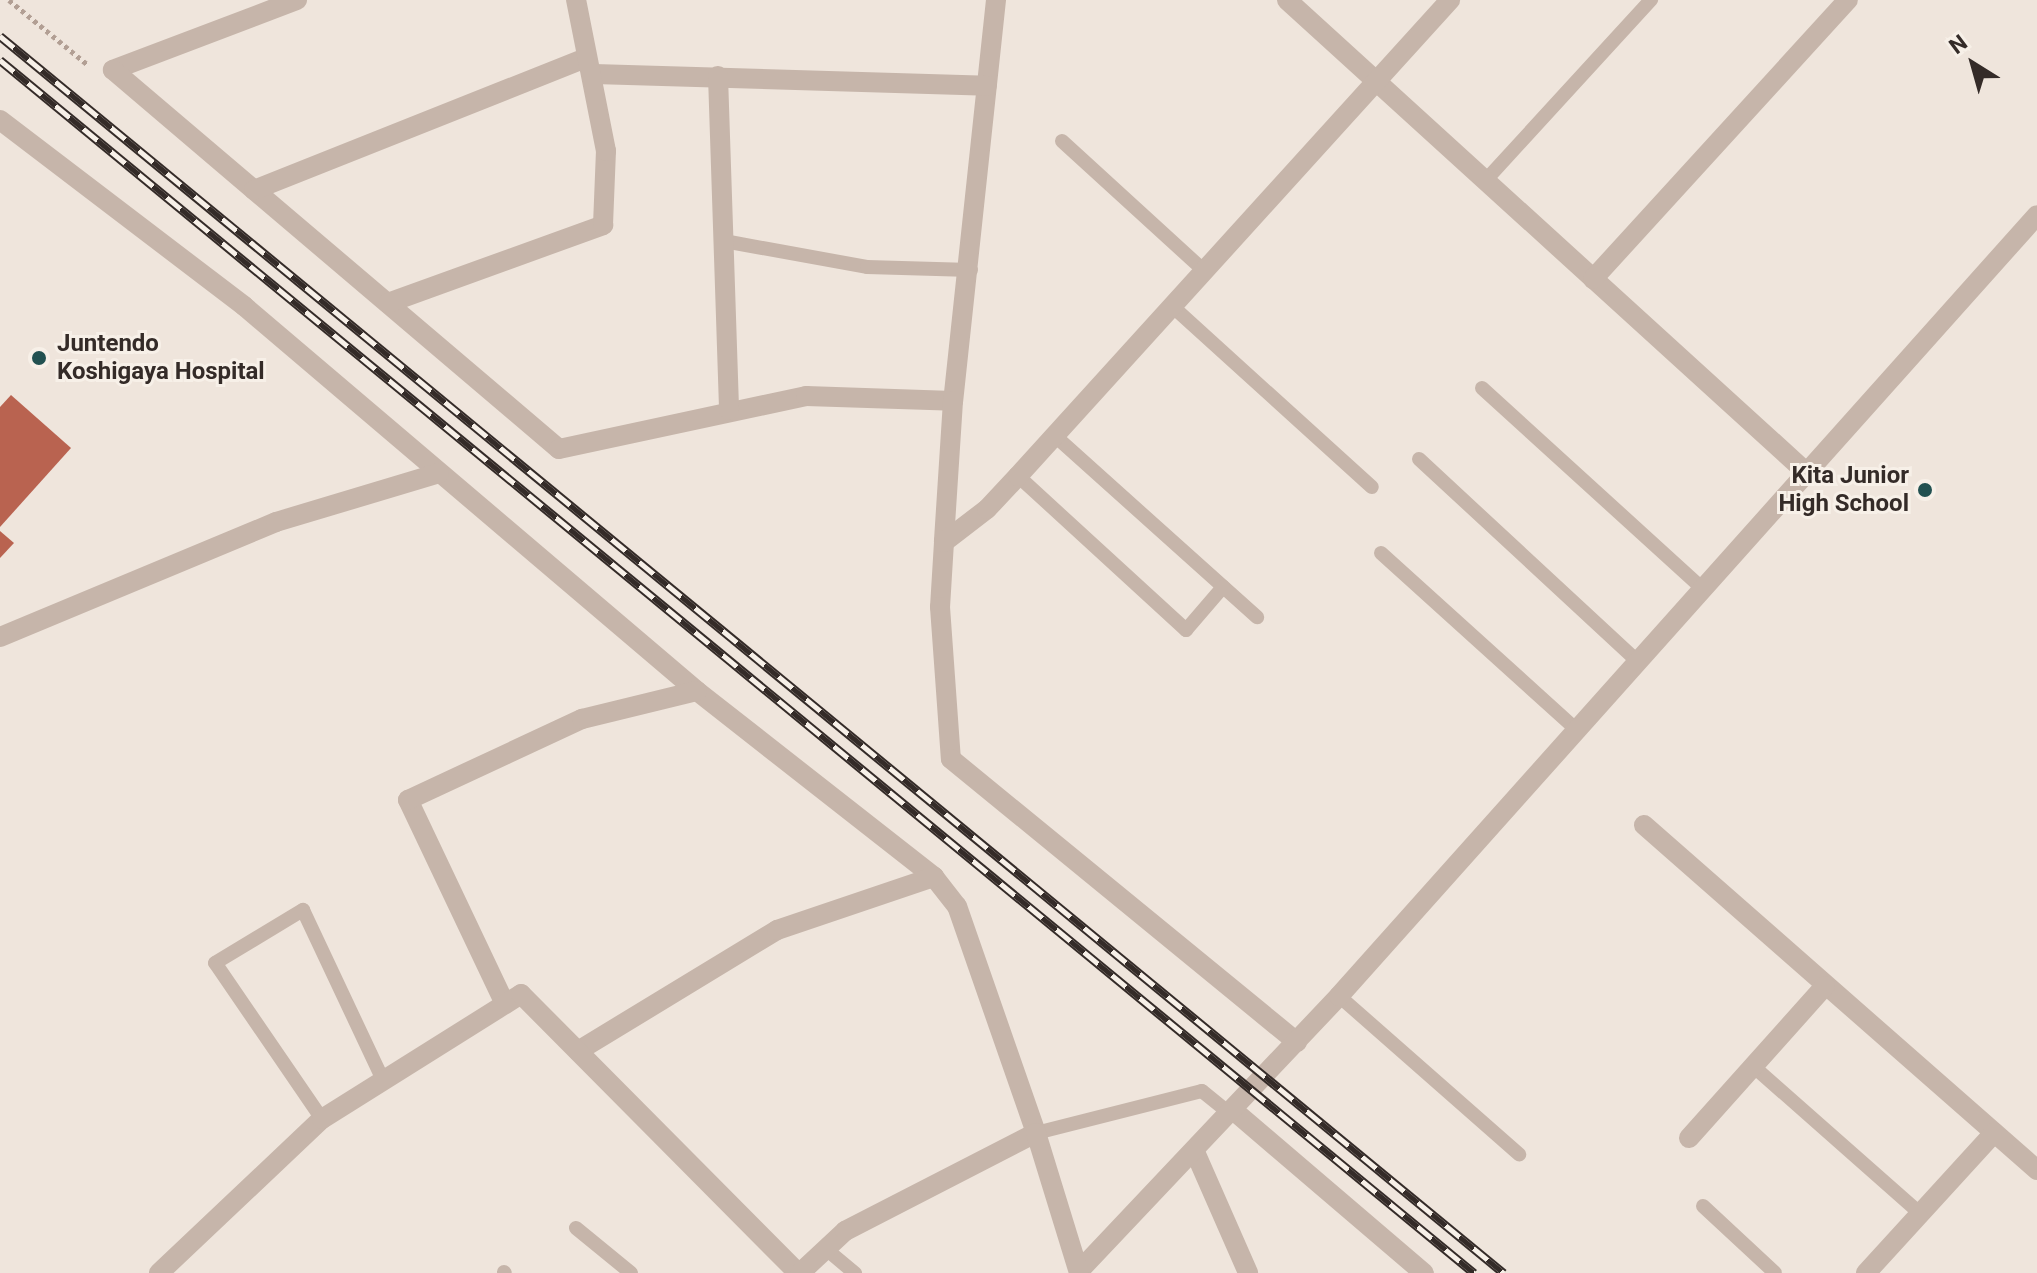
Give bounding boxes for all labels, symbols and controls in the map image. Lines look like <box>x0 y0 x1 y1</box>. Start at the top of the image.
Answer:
north arrow <box>1933 24 2013 104</box>
text: N <box>1945 30 1972 59</box>
place label: Juntendo Koshigaya Hospital <box>57 330 265 386</box>
marker: Juntendo Koshigaya Hospital <box>28 347 50 369</box>
place label: Kita Junior High School <box>1778 462 1909 518</box>
marker: Kita Junior High School <box>1916 481 1934 499</box>

